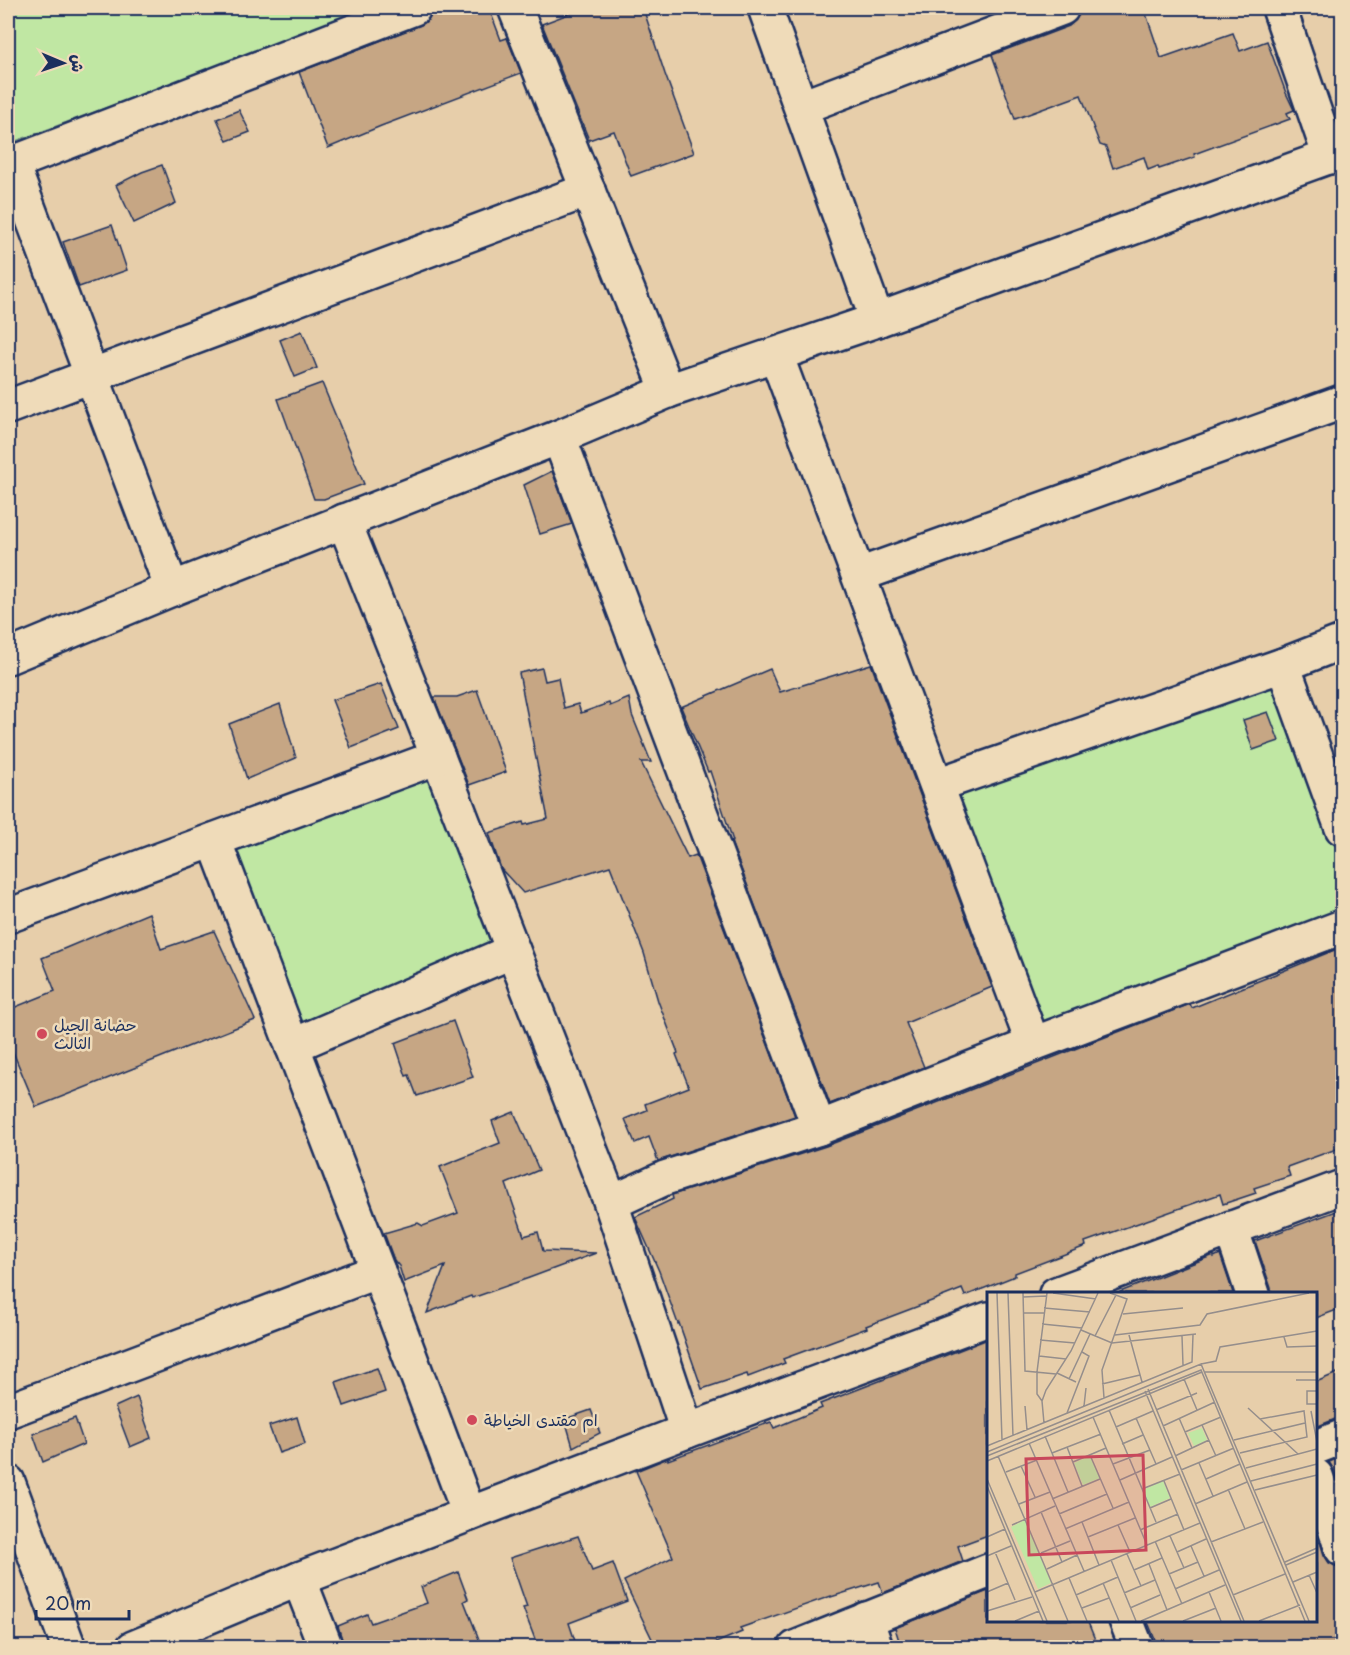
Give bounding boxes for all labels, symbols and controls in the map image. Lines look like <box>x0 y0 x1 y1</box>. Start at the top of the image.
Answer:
north arrow <box>33 33 93 93</box>
text: ش <box>67 54 91 73</box>
place label: حضانة الجيل الثالث <box>54 1012 137 1054</box>
marker: حضانة الجيل الثالث <box>35 1027 49 1041</box>
inset map <box>987 1292 1317 1622</box>
place label: ام مقتدى الخياطة <box>484 1407 598 1433</box>
marker: ام مقتدى الخياطة <box>465 1413 479 1427</box>
scale bar <box>36 1583 129 1621</box>
text: 20 m <box>45 1589 91 1616</box>

